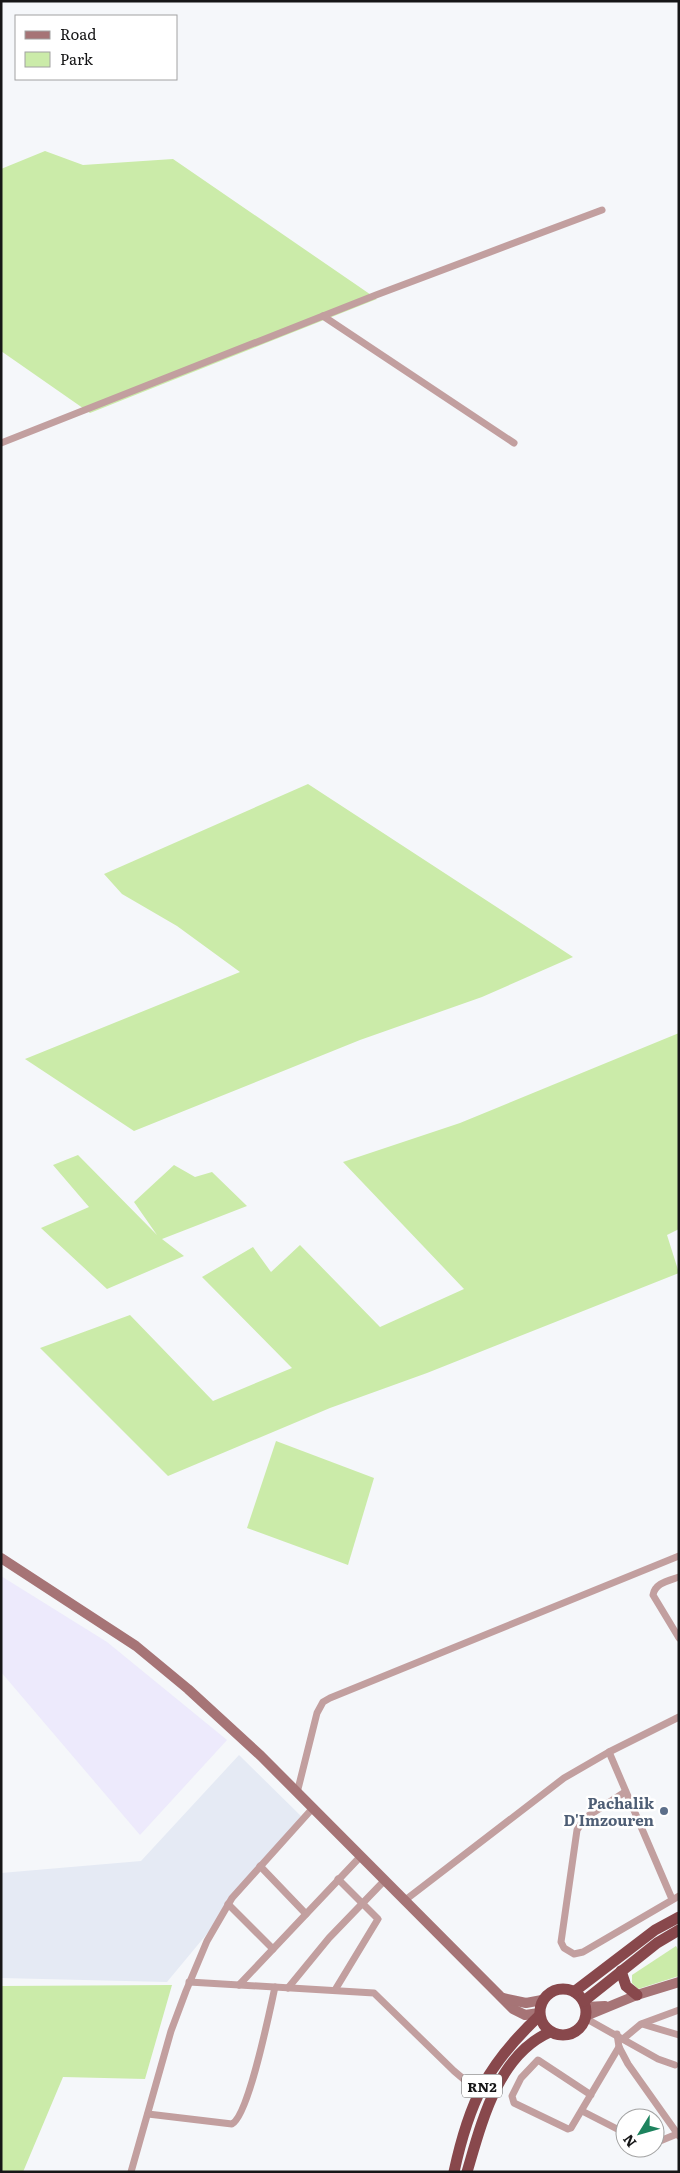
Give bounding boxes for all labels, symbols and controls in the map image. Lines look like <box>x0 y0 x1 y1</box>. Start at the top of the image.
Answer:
legend <box>15 15 178 80</box>
text: Road <box>60 22 96 45</box>
text: Park <box>60 47 94 70</box>
place label: Pachalik D'Imzouren <box>563 1791 655 1831</box>
marker: Pachalik D'Imzouren <box>658 1805 670 1817</box>
road number: RN2 <box>462 2074 502 2098</box>
north arrow <box>615 2108 665 2158</box>
text: N <box>617 2131 640 2152</box>

